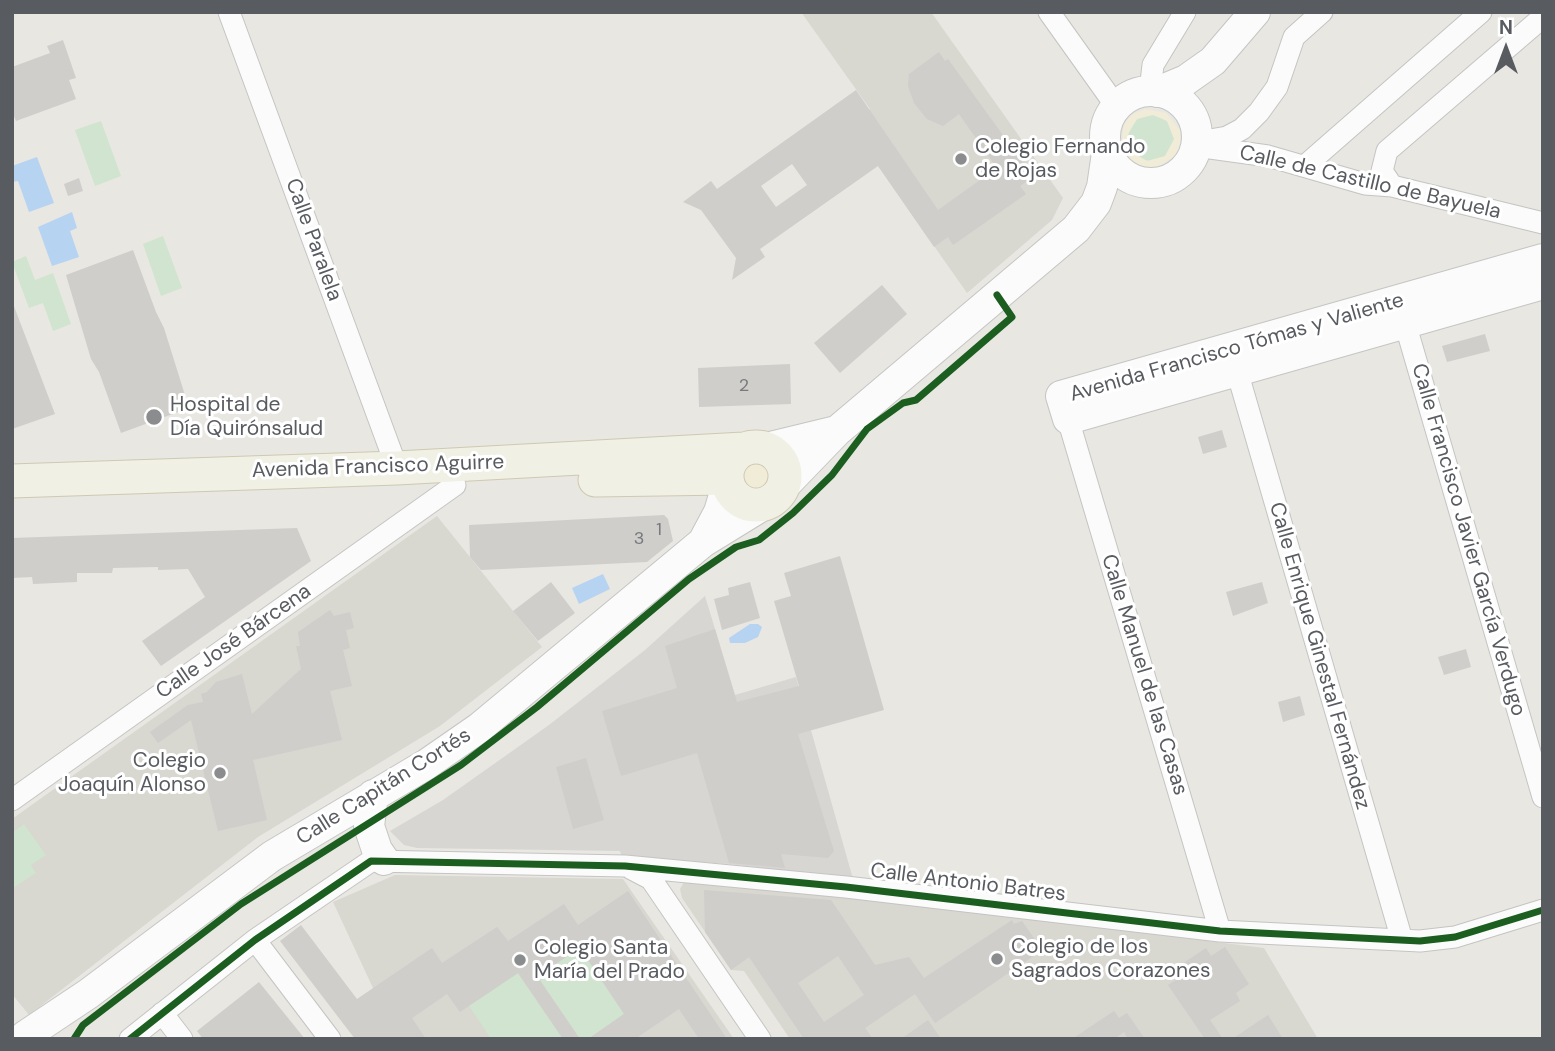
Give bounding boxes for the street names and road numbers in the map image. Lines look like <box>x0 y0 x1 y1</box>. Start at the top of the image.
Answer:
street label: Calle de Castillo de Bayuela <box>1237 141 1503 225</box>
street label: Calle Paralela <box>279 175 347 305</box>
street label: Avenida Francisco Tómas y Valiente <box>1067 288 1407 408</box>
street label: Calle Francisco Javier García Verdugo <box>1405 361 1531 719</box>
street label: Avenida Francisco Aguirre <box>251 450 505 484</box>
street label: Calle Enrique Ginestal Fernández <box>1263 499 1375 813</box>
street label: Calle Manuel de las Casas <box>1095 551 1193 799</box>
street label: Calle José Bárcena <box>152 579 316 705</box>
street label: Calle Capitán Cortés <box>292 723 476 851</box>
street label: Calle Antonio Batres <box>869 859 1067 907</box>

